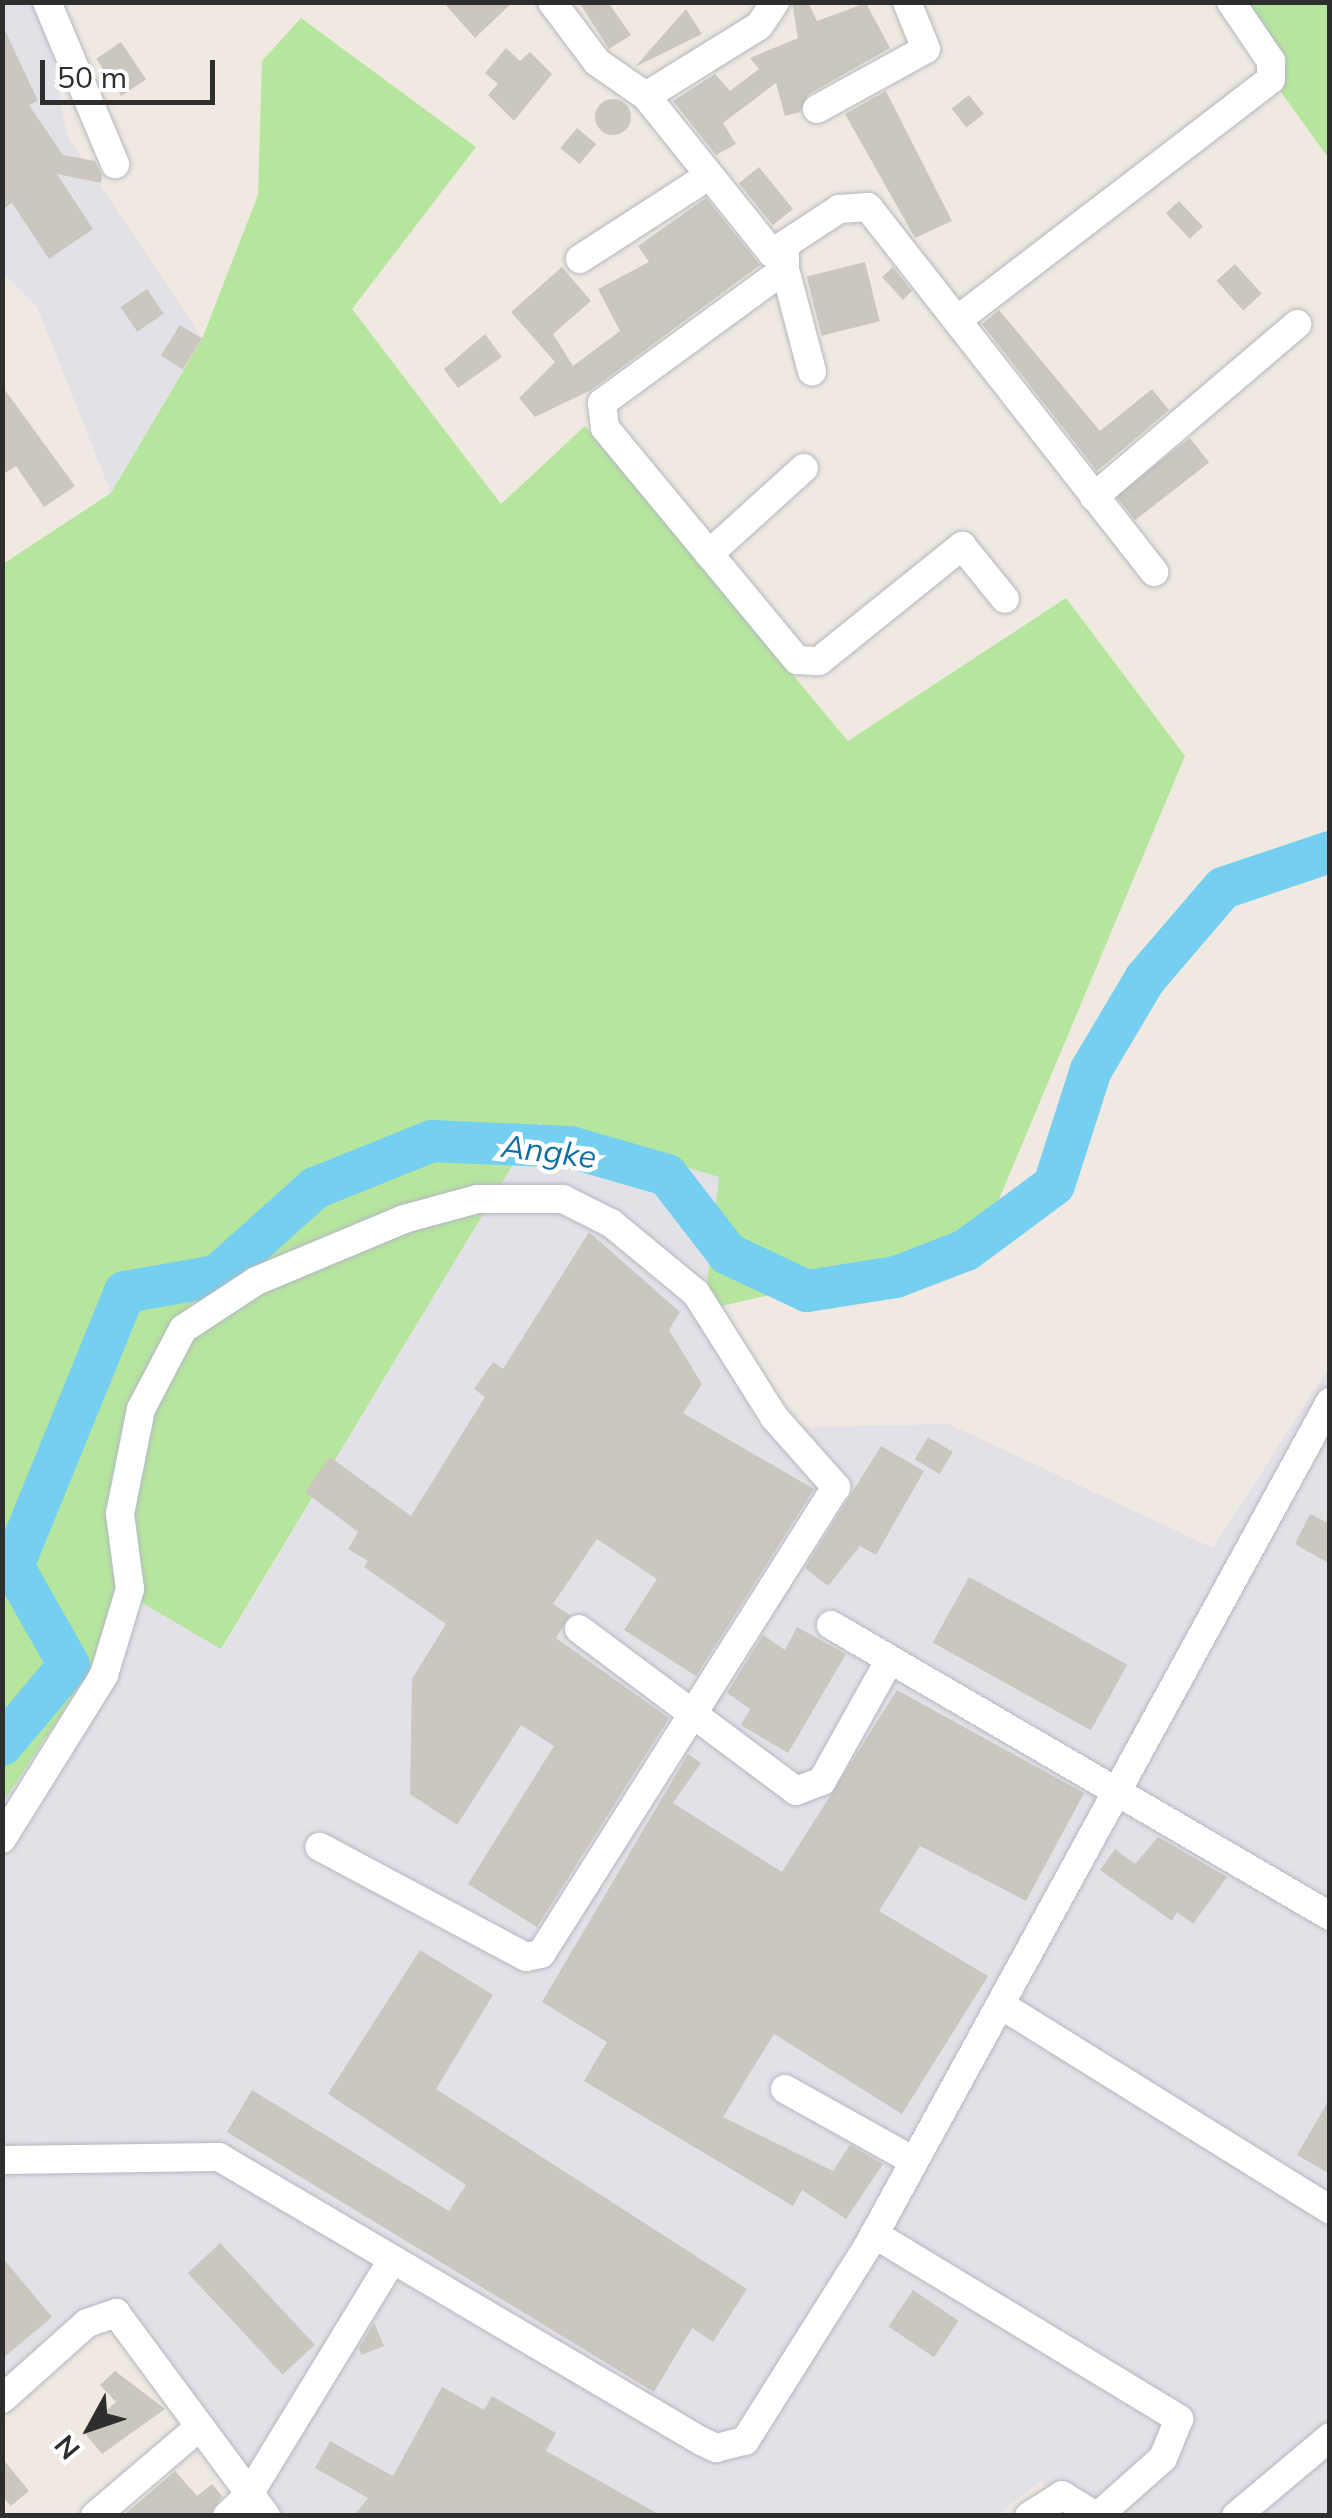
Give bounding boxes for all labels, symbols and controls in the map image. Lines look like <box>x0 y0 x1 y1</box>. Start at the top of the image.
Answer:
scale bar <box>45 40 220 102</box>
text: 50 m <box>57 58 127 96</box>
water label: Angke <box>499 1126 599 1176</box>
north arrow <box>40 2378 140 2478</box>
text: N <box>46 2428 87 2467</box>

